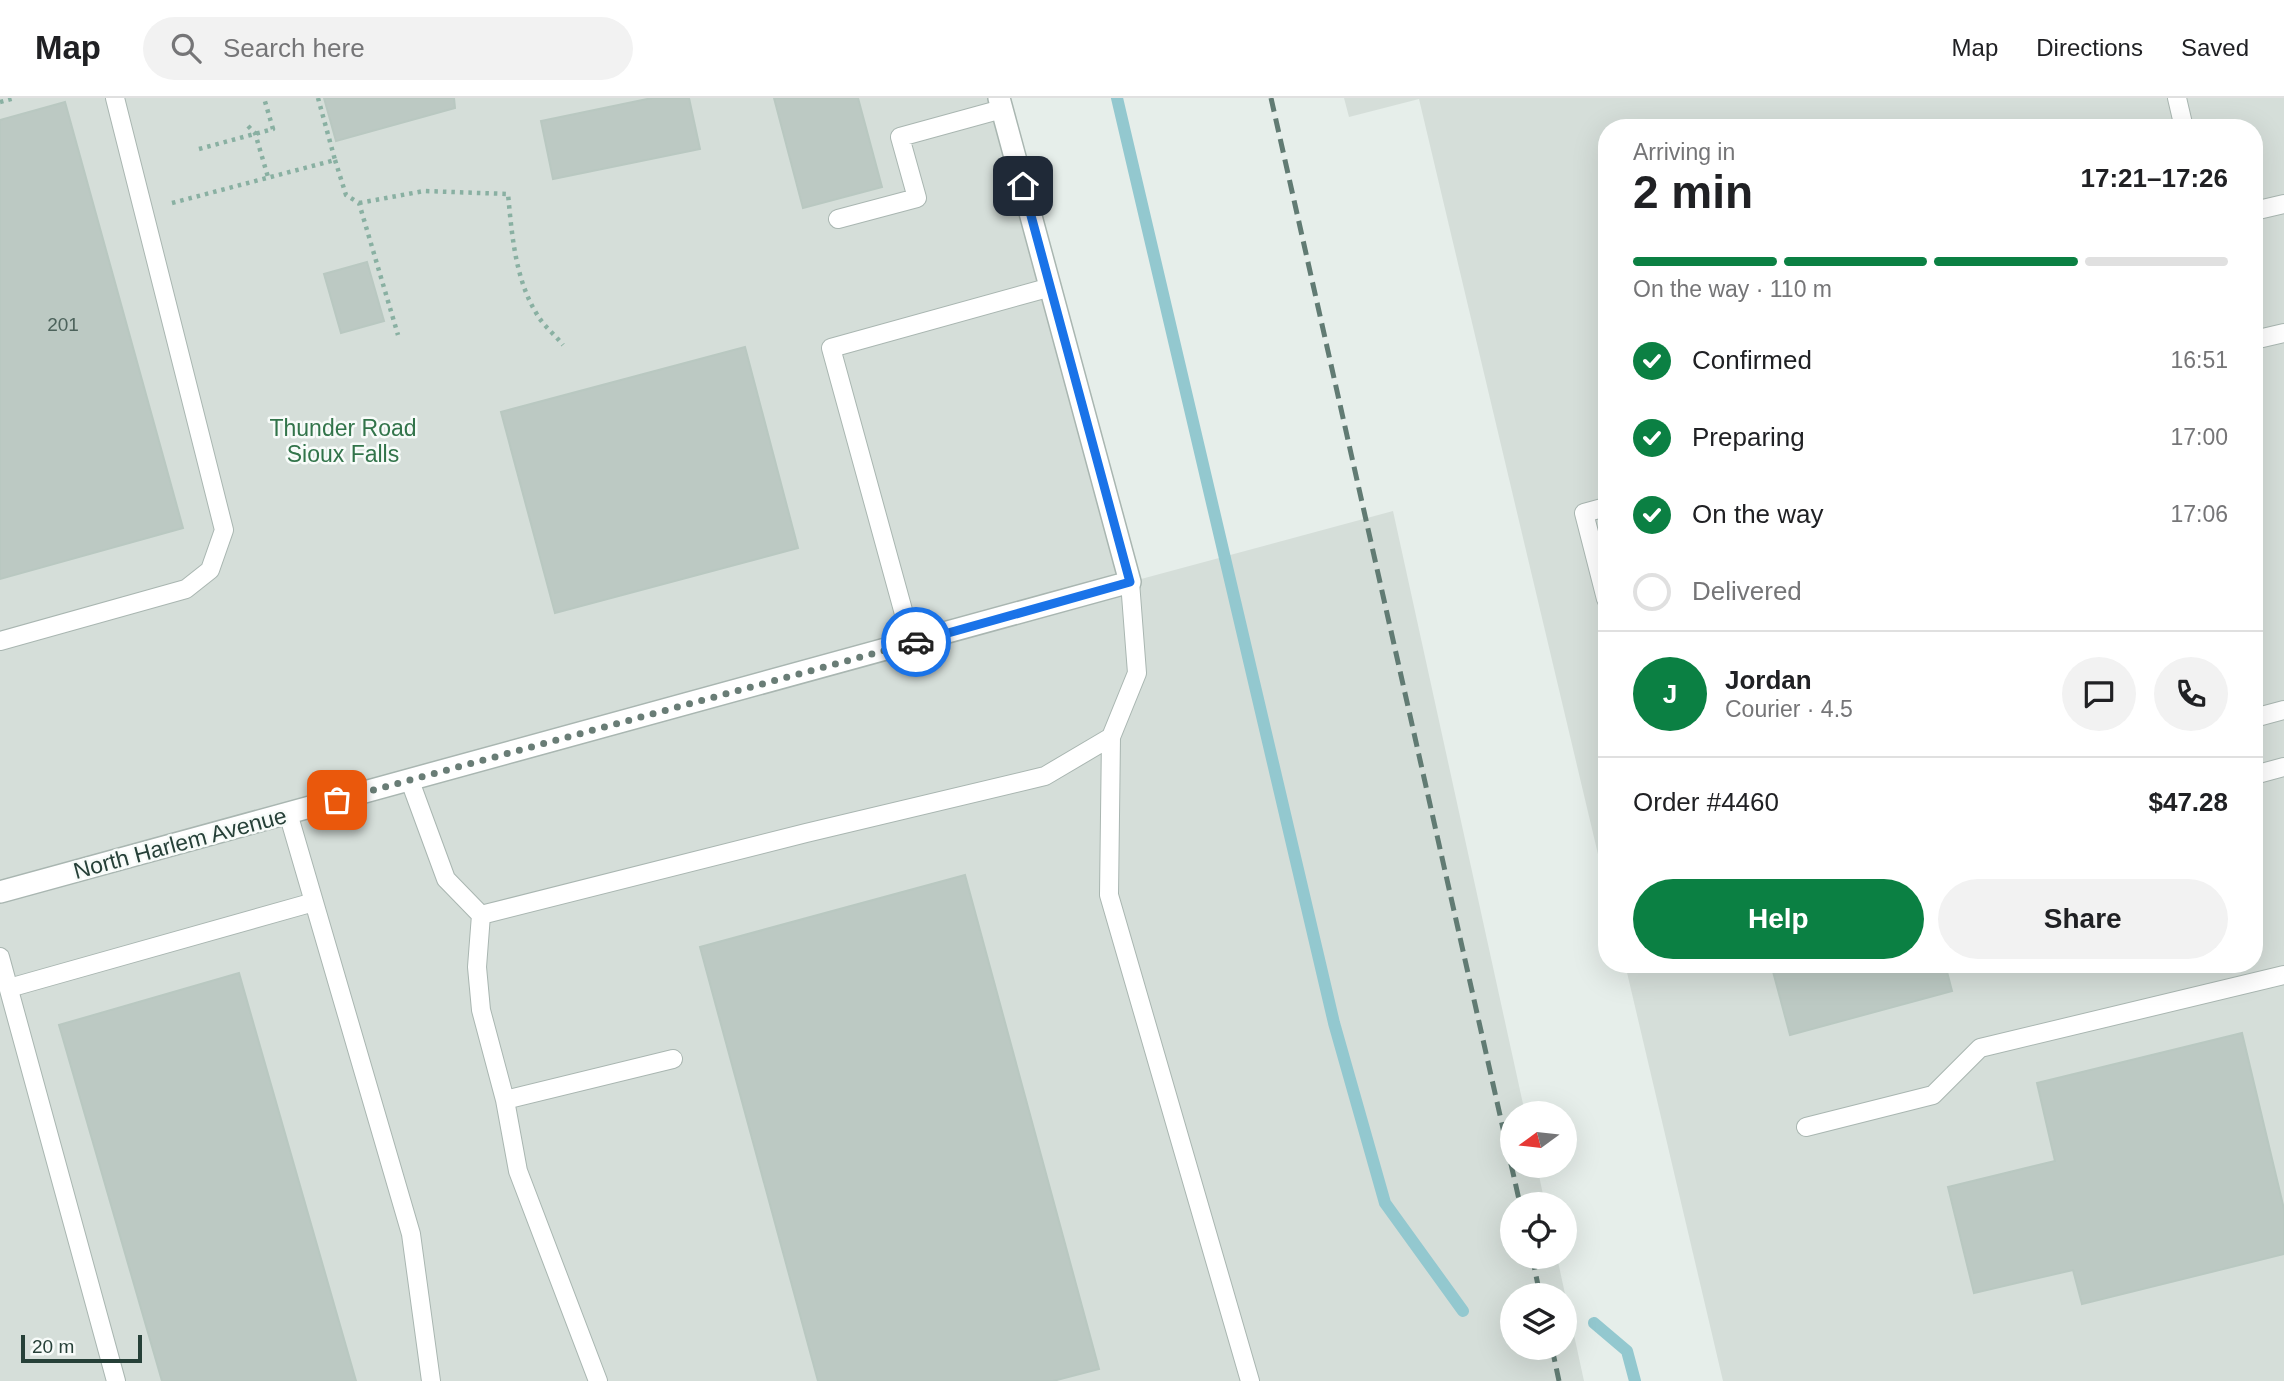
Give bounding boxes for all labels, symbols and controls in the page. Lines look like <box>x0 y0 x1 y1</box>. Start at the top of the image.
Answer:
search box <box>143 17 633 80</box>
text: Map <box>35 29 101 66</box>
icon: search <box>167 29 205 67</box>
text: Search here <box>223 33 365 63</box>
text: Map <box>1952 34 1998 61</box>
text: Directions <box>2036 34 2143 61</box>
text: Saved <box>2181 34 2249 61</box>
text: Arriving in <box>1633 139 1735 165</box>
pin <box>993 156 1053 216</box>
text: 17:21–17:26 <box>2081 163 2228 193</box>
text: 2 min <box>1633 166 1753 218</box>
icon: home <box>1004 167 1042 205</box>
text: On the way · 110 m <box>1633 276 1832 302</box>
house number: 201 <box>47 314 79 335</box>
icon: check <box>1633 342 1671 380</box>
text: Confirmed <box>1692 345 1812 375</box>
text: 16:51 <box>2170 347 2228 373</box>
park label: Thunder Road Sioux Falls <box>269 415 417 467</box>
icon: check <box>1633 419 1671 457</box>
text: Preparing <box>1692 422 1805 452</box>
text: 17:00 <box>2170 424 2228 450</box>
icon: check <box>1633 496 1671 534</box>
text: On the way <box>1692 499 1824 529</box>
text: 17:06 <box>2170 501 2228 527</box>
text: Delivered <box>1692 576 1802 606</box>
courier <box>881 607 951 677</box>
icon: car <box>897 623 935 661</box>
button: chat <box>2062 657 2136 731</box>
button: phone <box>2154 657 2228 731</box>
text: Jordan <box>1725 665 1812 695</box>
text: J <box>1663 679 1677 709</box>
text: Courier · 4.5 <box>1725 696 1853 722</box>
pin <box>307 770 367 830</box>
icon: bag <box>318 781 356 819</box>
text: Order #4460 <box>1633 787 1779 817</box>
text: $47.28 <box>2148 787 2228 817</box>
street label: North Harlem Avenue <box>71 802 289 884</box>
button: Help <box>1633 879 1924 959</box>
button: Share <box>1938 879 2228 959</box>
north arrow <box>1500 1101 1577 1178</box>
map controls <box>1500 1101 1577 1360</box>
button: locate <box>1500 1192 1577 1269</box>
button: layers <box>1500 1283 1577 1360</box>
scale bar <box>21 1332 142 1364</box>
text: 20 m <box>32 1336 74 1357</box>

